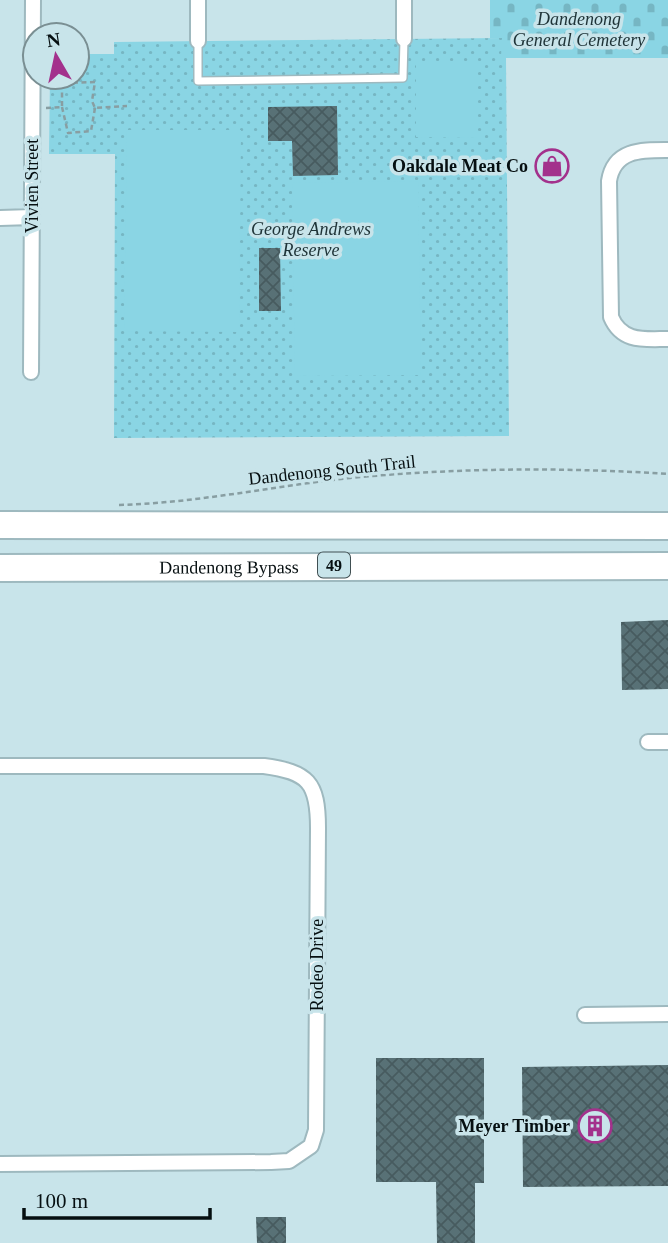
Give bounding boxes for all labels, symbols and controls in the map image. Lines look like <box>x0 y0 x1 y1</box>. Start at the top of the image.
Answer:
park label: Dandenong General Cemetery <box>513 9 645 50</box>
north arrow <box>21 21 91 91</box>
text: N <box>45 28 62 51</box>
street label: Vivien Street <box>22 139 42 233</box>
shop icon: Oakdale Meat Co <box>533 147 571 185</box>
place label: Oakdale Meat Co <box>392 156 528 176</box>
park label: George Andrews Reserve <box>251 219 371 260</box>
street label: Dandenong South Trail <box>247 451 417 489</box>
road number: 49 <box>318 552 350 578</box>
street label: Dandenong Bypass <box>159 557 299 578</box>
street label: Rodeo Drive <box>307 919 327 1011</box>
building icon: Meyer Timber <box>576 1107 614 1145</box>
place label: Meyer Timber <box>459 1116 570 1136</box>
scale bar <box>24 1176 210 1220</box>
text: 100 m <box>35 1189 88 1213</box>

